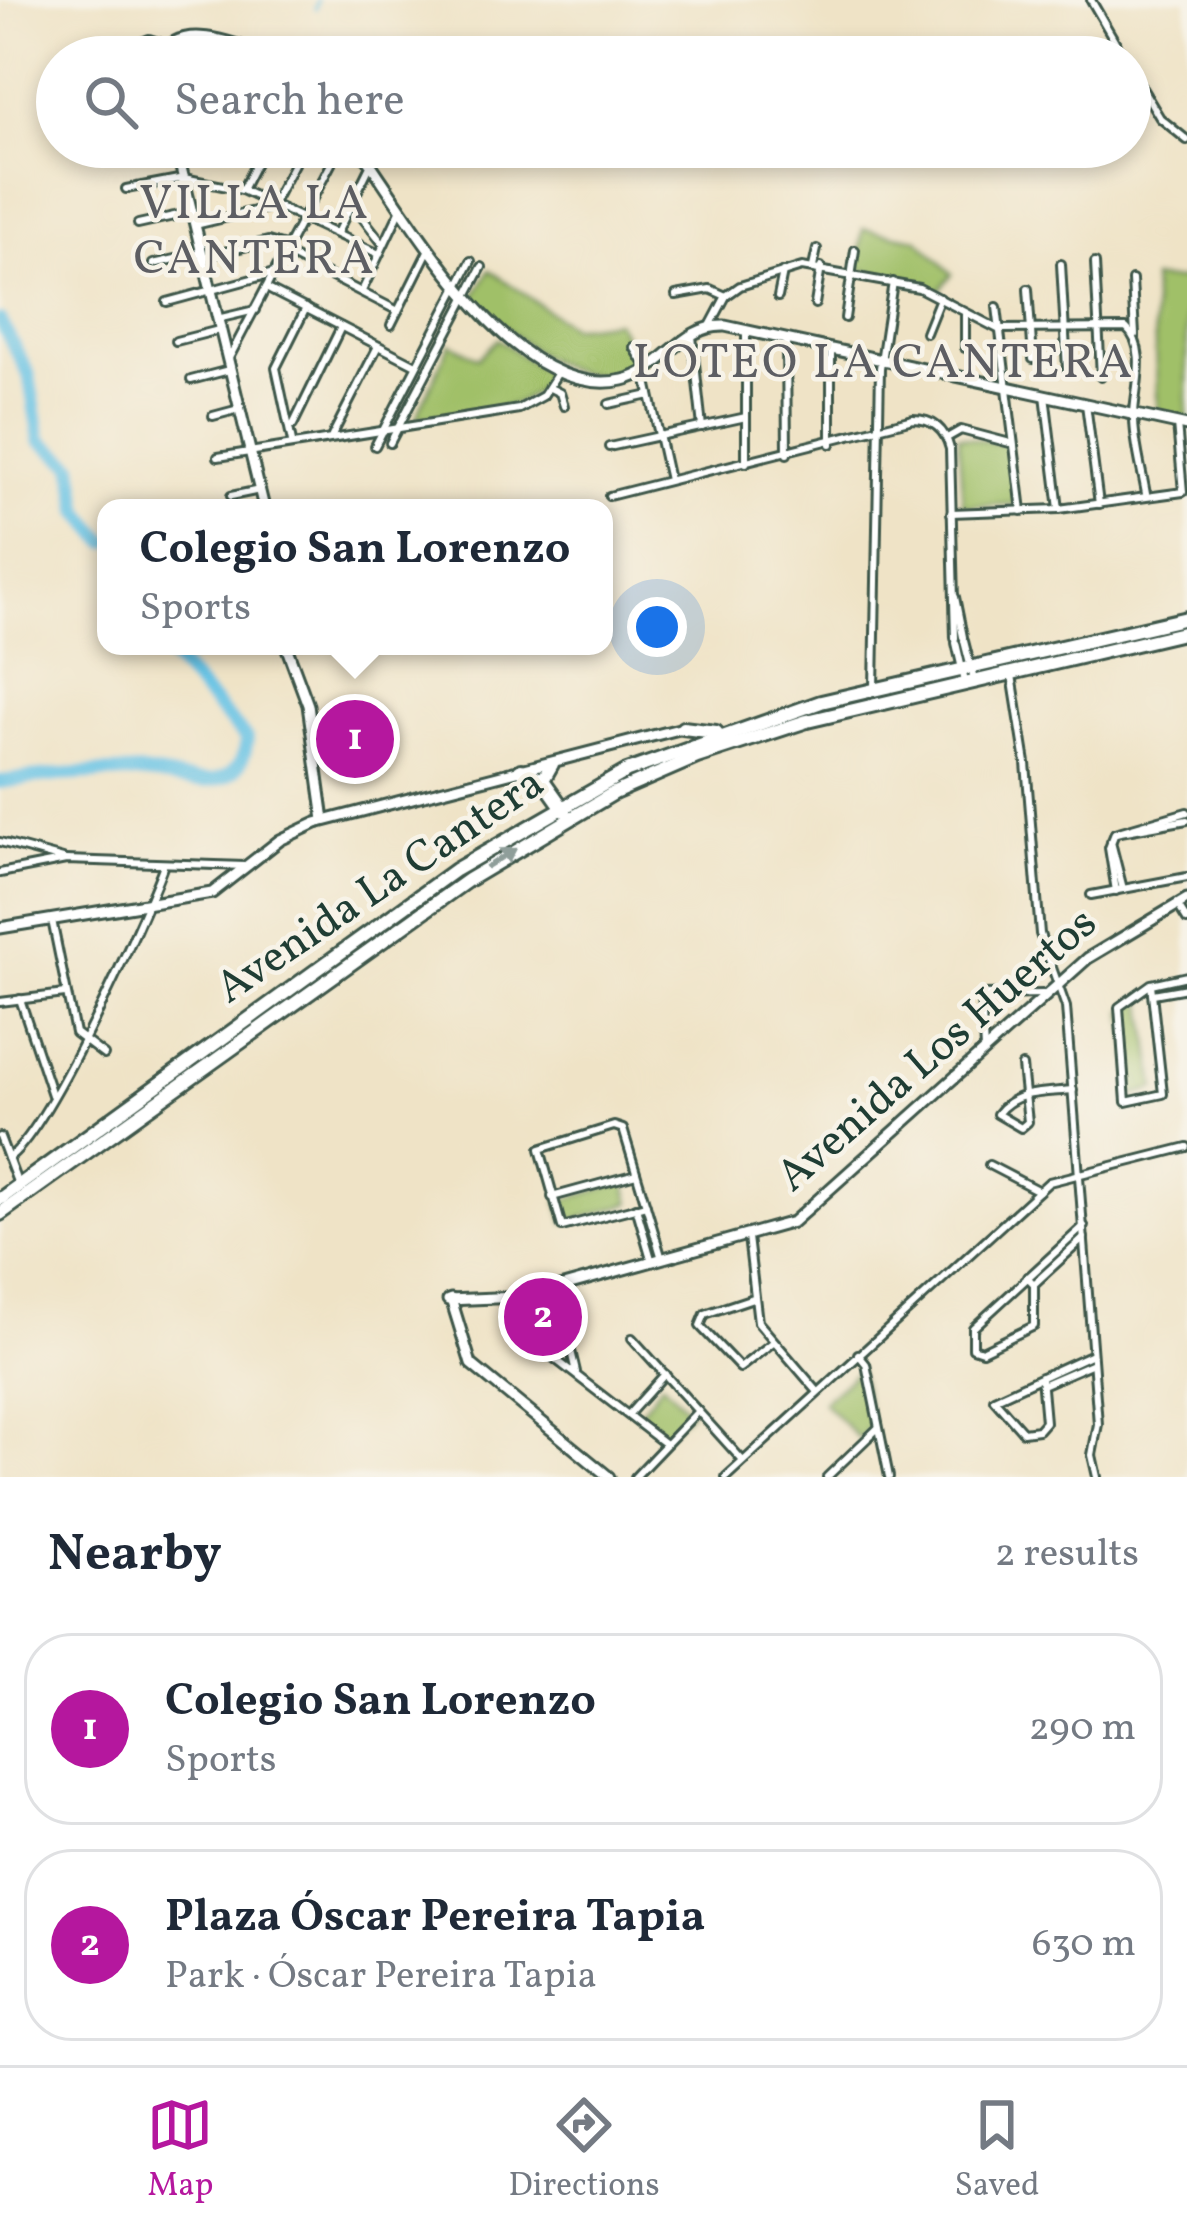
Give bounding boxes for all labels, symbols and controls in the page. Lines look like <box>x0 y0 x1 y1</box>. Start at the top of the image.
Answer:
search box <box>36 36 1151 168</box>
icon: search <box>78 69 144 135</box>
text: Search here <box>174 71 405 134</box>
district label: VILLA LA CANTERA <box>133 172 377 294</box>
district label: LOTEO LA CANTERA <box>633 331 1135 398</box>
popup <box>97 499 613 655</box>
text: Colegio San Lorenzo <box>139 519 571 582</box>
text: Sports <box>139 582 251 636</box>
your location <box>627 597 687 657</box>
pin: 1 <box>316 694 394 784</box>
street label: Avenida La Cantera <box>204 754 558 1020</box>
one-way arrow <box>485 848 518 870</box>
street label: Avenida Los Huertos <box>764 894 1112 1208</box>
pin: 2 <box>504 1272 582 1362</box>
text: Nearby <box>48 1520 222 1591</box>
text: 2 results <box>995 1528 1139 1582</box>
text: Colegio San Lorenzo <box>165 1671 596 1734</box>
text: 1 <box>82 1702 98 1756</box>
text: 290 m <box>1029 1702 1136 1756</box>
text: Sports <box>165 1734 276 1788</box>
text: Plaza Óscar Pereira Tapia <box>165 1887 705 1950</box>
text: 2 <box>80 1918 100 1972</box>
text: 630 m <box>1032 1918 1136 1972</box>
text: Park · Óscar Pereira Tapia <box>165 1950 597 2004</box>
tab: Map <box>147 2092 214 2210</box>
tab: Directions <box>508 2092 660 2210</box>
tab: Saved <box>955 2092 1040 2210</box>

